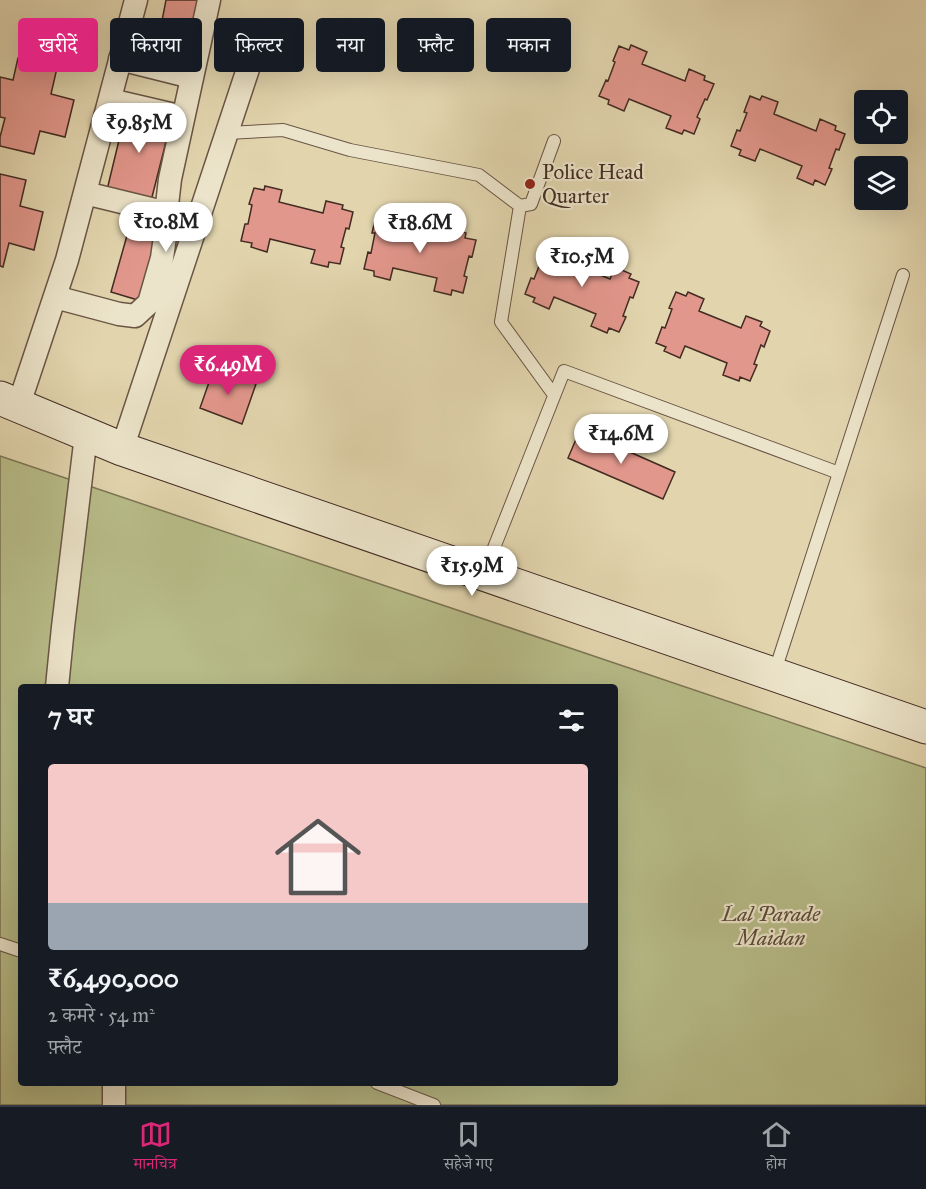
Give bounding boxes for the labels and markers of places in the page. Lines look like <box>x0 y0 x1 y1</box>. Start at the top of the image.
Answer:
pin: ₹9.85M <box>90 103 188 154</box>
place label: Police Head Quarter <box>542 159 644 209</box>
marker: Police Head Quarter <box>523 177 537 191</box>
pin: ₹10.8M <box>117 202 215 253</box>
pin: ₹18.6M <box>371 203 469 254</box>
pin: ₹10.5M <box>533 237 631 288</box>
pin: ₹6.49M <box>179 345 277 396</box>
pin: ₹14.6M <box>572 414 670 465</box>
pin: ₹15.9M <box>423 546 521 597</box>

